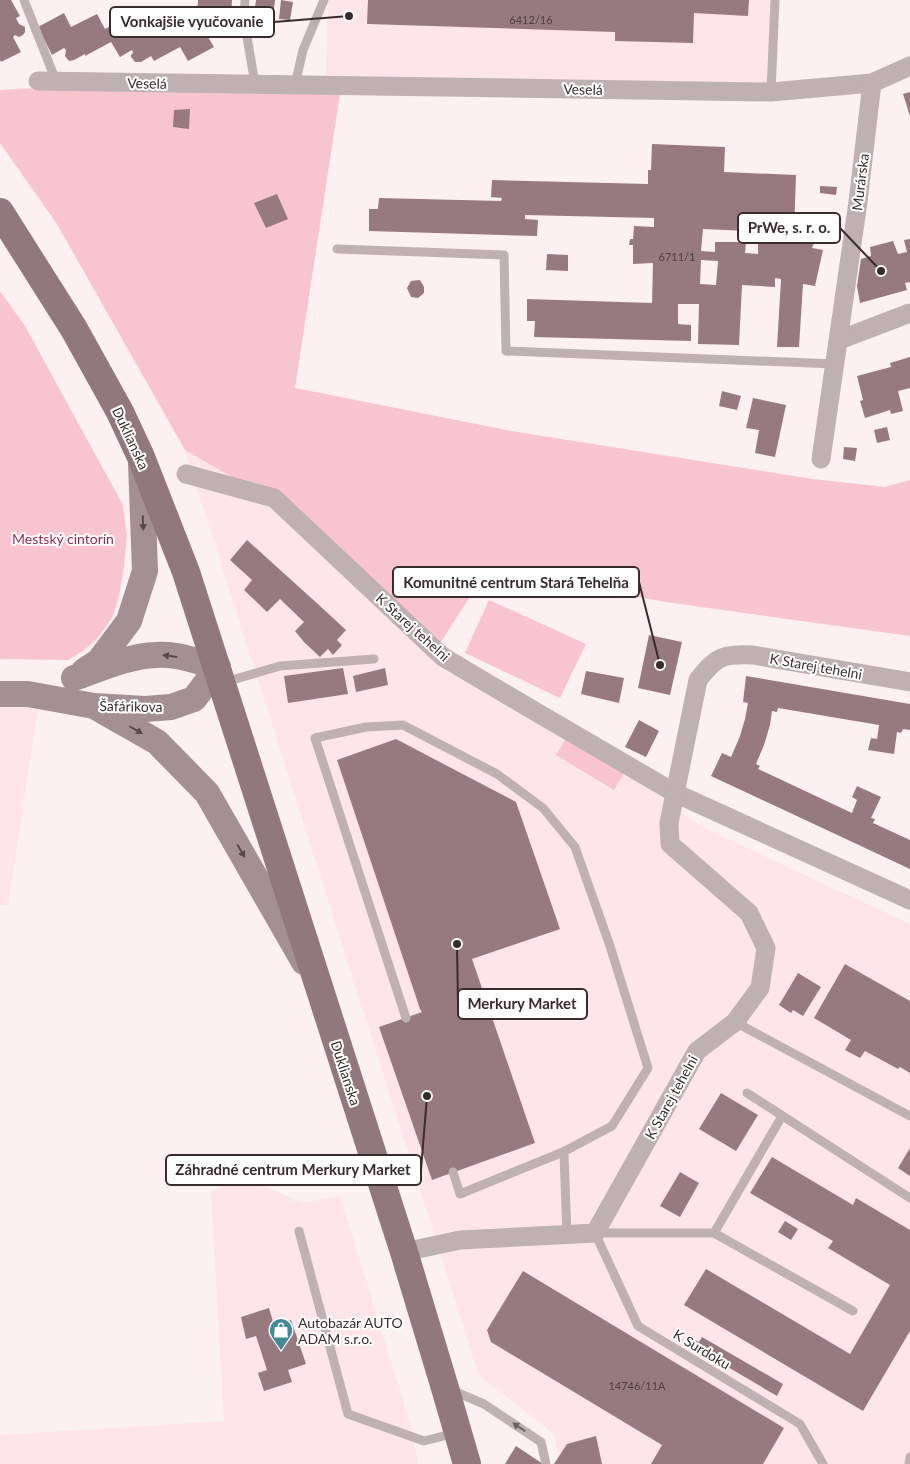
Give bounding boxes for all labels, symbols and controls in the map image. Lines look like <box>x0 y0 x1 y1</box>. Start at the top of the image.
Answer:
callout: Vonkajšie vyučovanie <box>110 7 274 37</box>
text: Vonkajšie vyučovanie <box>120 12 263 30</box>
house number: 6412/16 <box>509 13 553 26</box>
street label: Veselá <box>127 74 167 92</box>
street label: Veselá <box>563 80 603 98</box>
street label: Murárska <box>848 152 872 212</box>
callout: PrWe, s. r. o. <box>738 213 840 243</box>
text: PrWe, s. r. o. <box>748 218 830 236</box>
house number: 6711/1 <box>659 250 695 263</box>
street label: Duklianska <box>109 404 153 472</box>
one-way arrow <box>140 516 148 532</box>
park label: Mestský cintorín <box>12 530 114 547</box>
callout: Komunitné centrum Stará Tehelňa <box>393 567 639 597</box>
text: Komunitné centrum Stará Tehelňa <box>403 573 629 591</box>
street label: K Starej tehelni <box>373 589 453 665</box>
street label: K Starej tehelni <box>769 650 863 682</box>
one-way arrow <box>162 652 178 660</box>
street label: Šafárikova <box>99 697 163 715</box>
one-way arrow <box>130 726 143 735</box>
one-way arrow <box>236 845 245 858</box>
callout: Merkury Market <box>458 989 587 1019</box>
text: Merkury Market <box>467 994 577 1012</box>
street label: Duklianska <box>328 1038 364 1108</box>
street label: K Starej tehelni <box>641 1052 701 1142</box>
callout: Záhradné centrum Merkury Market <box>166 1155 421 1185</box>
text: Záhradné centrum Merkury Market <box>175 1160 411 1178</box>
place label: Autobazár AUTO ADAM s.r.o. <box>298 1314 403 1347</box>
shop icon: Autobazár AUTO ADAM s.r.o. <box>268 1317 294 1351</box>
street label: K Surdoku <box>670 1325 734 1373</box>
house number: 14746/11A <box>608 1379 666 1392</box>
one-way arrow <box>513 1423 526 1432</box>

